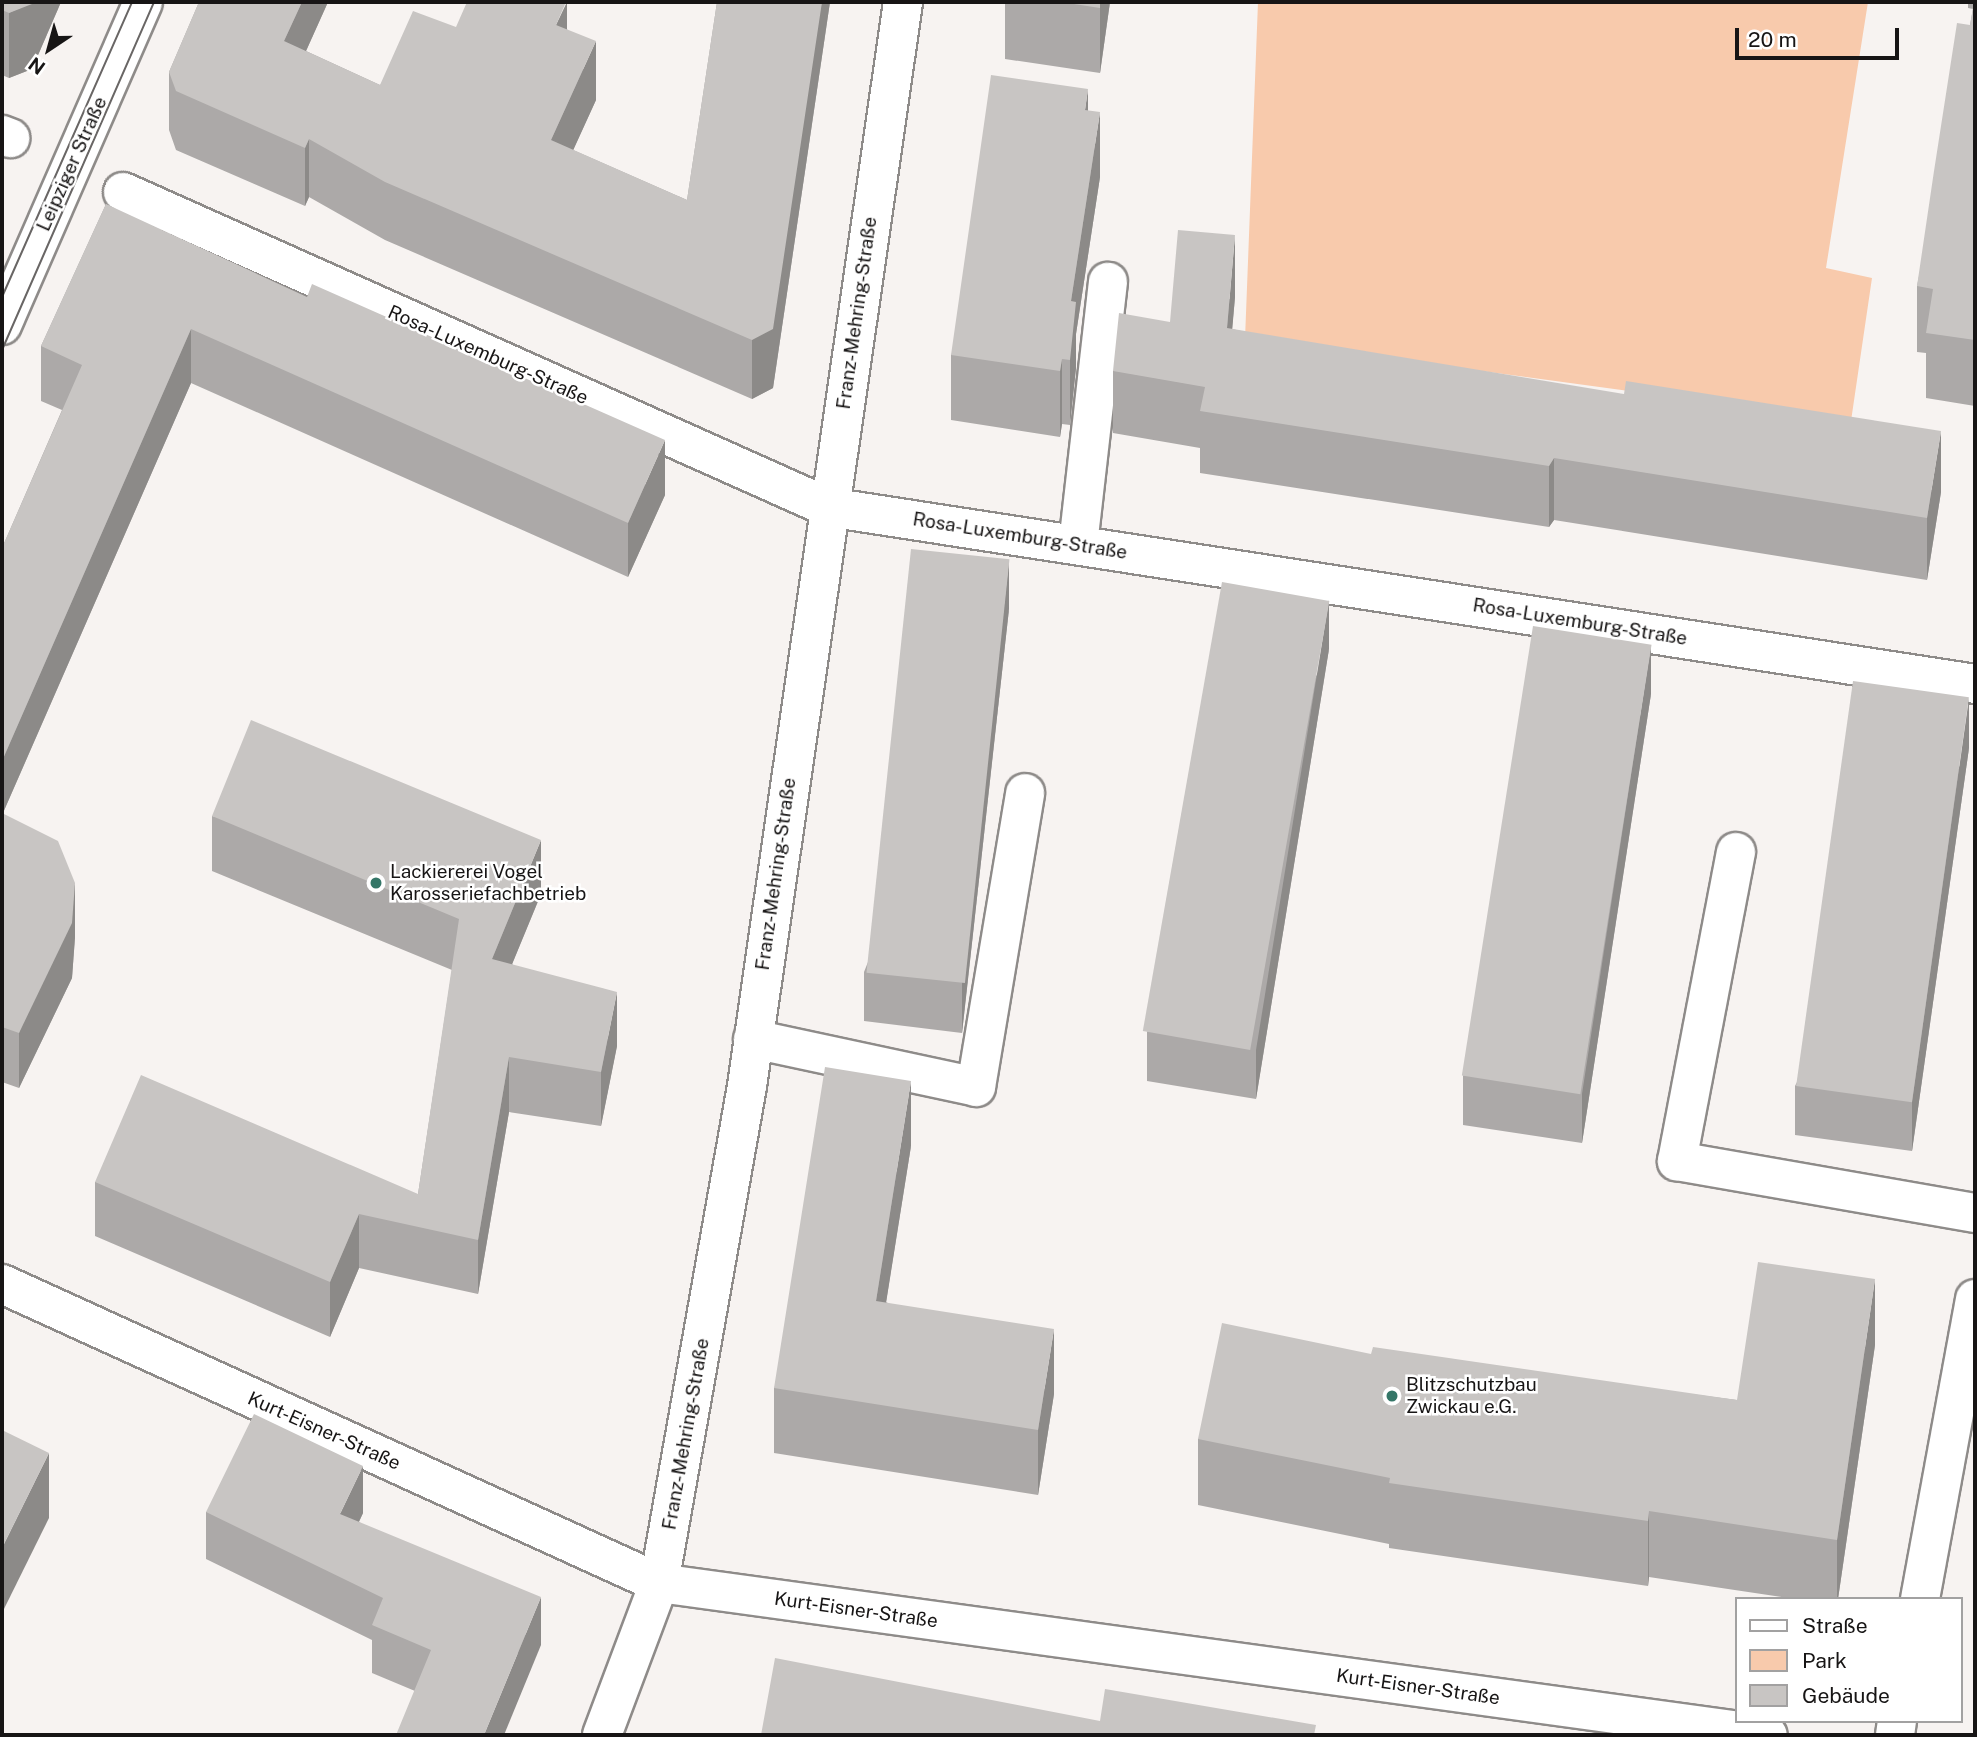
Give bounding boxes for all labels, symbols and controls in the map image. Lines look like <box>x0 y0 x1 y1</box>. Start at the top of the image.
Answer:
north arrow <box>14 14 84 84</box>
scale bar <box>1739 14 1904 58</box>
text: 20 m <box>1748 27 1797 52</box>
text: N <box>24 53 49 79</box>
street label: Leipziger Straße <box>32 93 112 235</box>
street label: Franz-Mehring-Straße <box>832 215 882 411</box>
street label: Rosa-Luxemburg-Straße <box>384 300 592 410</box>
street label: Rosa-Luxemburg-Straße <box>911 508 1129 564</box>
street label: Rosa-Luxemburg-Straße <box>1471 594 1689 650</box>
street label: Franz-Mehring-Straße <box>751 776 801 972</box>
place label: Lackiererei Vogel Karosseriefachbetrieb <box>390 861 586 905</box>
marker: Lackiererei Vogel Karosseriefachbetrieb <box>368 875 384 891</box>
street label: Franz-Mehring-Straße <box>658 1336 714 1532</box>
place label: Blitzschutzbau Zwickau e.G. <box>1406 1374 1537 1418</box>
street label: Kurt-Eisner-Straße <box>244 1387 404 1475</box>
marker: Blitzschutzbau Zwickau e.G. <box>1384 1388 1400 1404</box>
street label: Kurt-Eisner-Straße <box>773 1587 939 1633</box>
legend <box>1736 1597 1963 1723</box>
text: Straße <box>1802 1613 1868 1638</box>
text: Park <box>1802 1648 1847 1673</box>
street label: Kurt-Eisner-Straße <box>1335 1664 1501 1710</box>
text: Gebäude <box>1802 1683 1890 1708</box>

